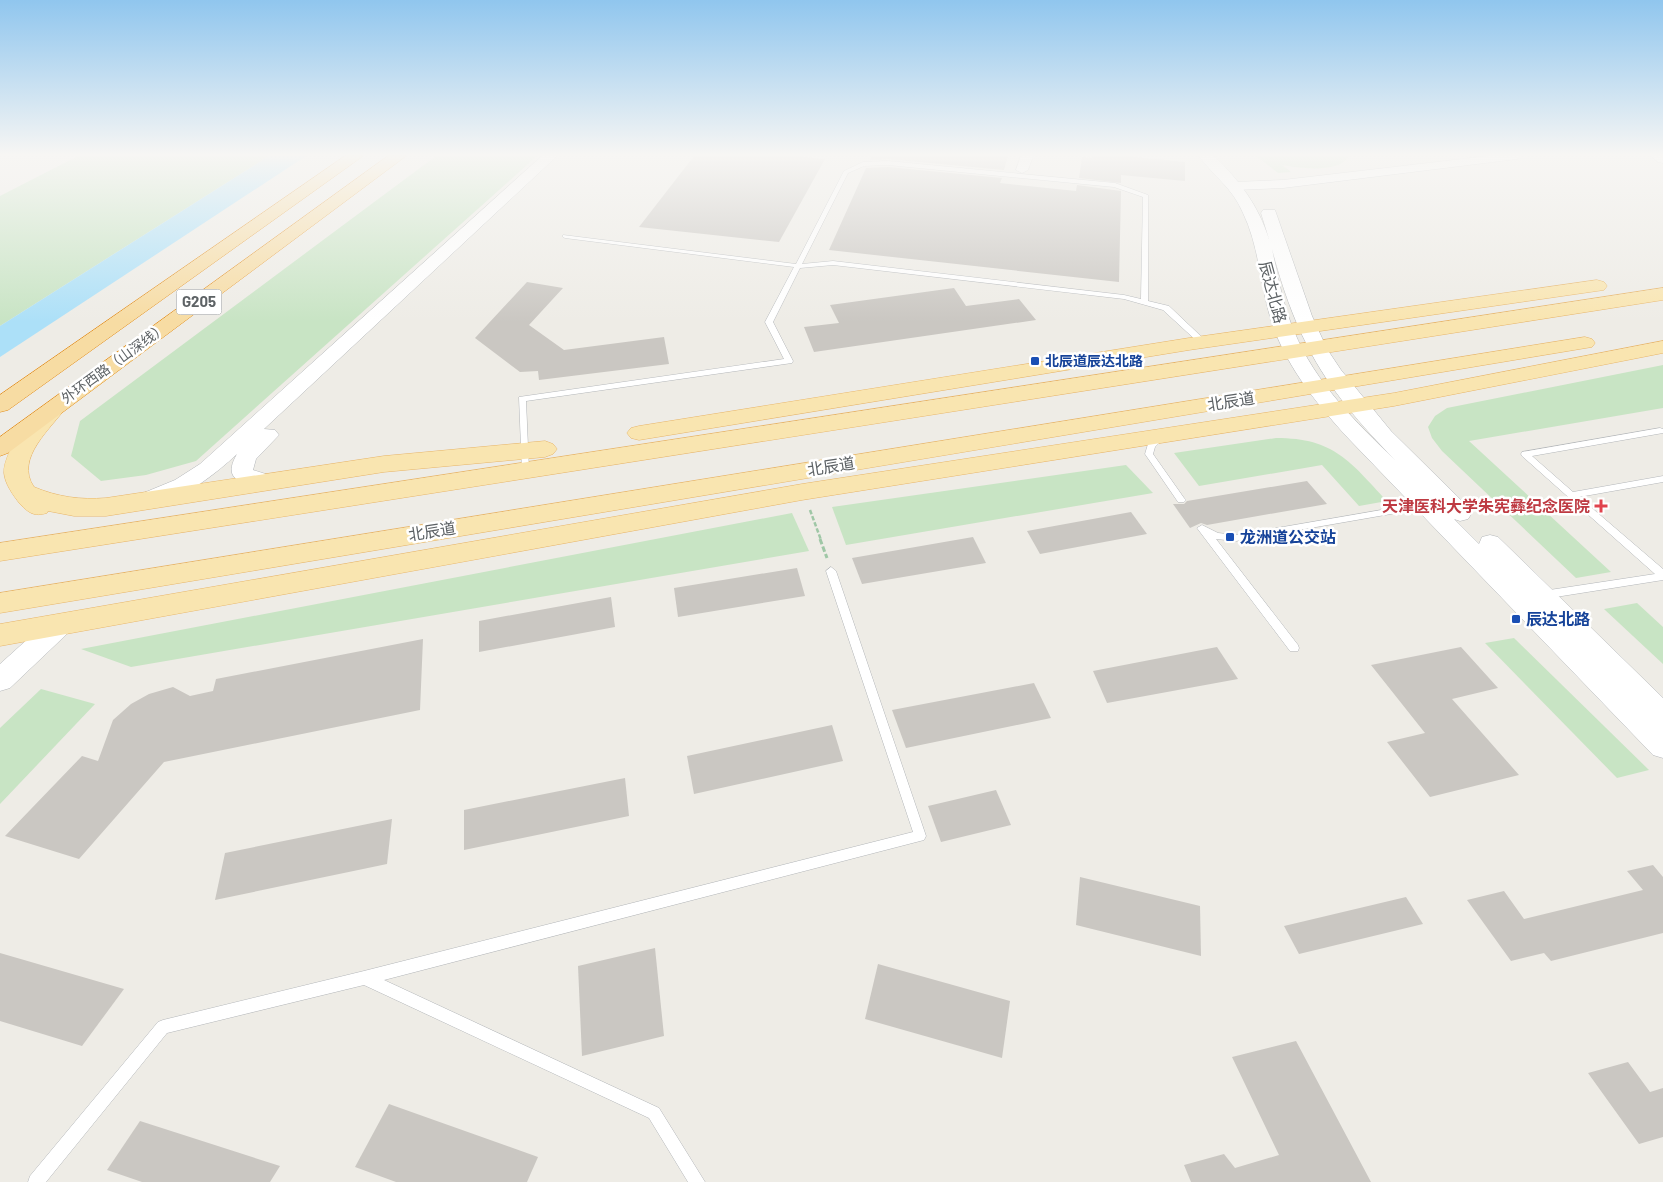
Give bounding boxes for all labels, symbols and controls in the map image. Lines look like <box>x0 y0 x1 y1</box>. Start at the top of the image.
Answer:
street label: 辰达北路 <box>1256 258 1291 325</box>
road number: G205 <box>176 290 222 314</box>
street label: 外环西路（山深线） <box>58 319 170 407</box>
place label: 北辰道辰达北路 <box>1045 352 1143 369</box>
marker: 北辰道辰达北路 <box>1029 355 1041 367</box>
street label: 北辰道 <box>1206 387 1256 414</box>
street label: 北辰道 <box>806 452 856 479</box>
place label: 天津医科大学朱宪彝纪念医院 <box>1382 496 1590 515</box>
marker: 天津医科大学朱宪彝纪念医院 <box>1594 499 1608 513</box>
street label: 北辰道 <box>407 517 457 544</box>
place label: 龙洲道公交站 <box>1240 527 1336 546</box>
marker: 龙洲道公交站 <box>1224 531 1236 543</box>
place label: 辰达北路 <box>1526 609 1590 628</box>
marker: 辰达北路 <box>1510 613 1522 625</box>

